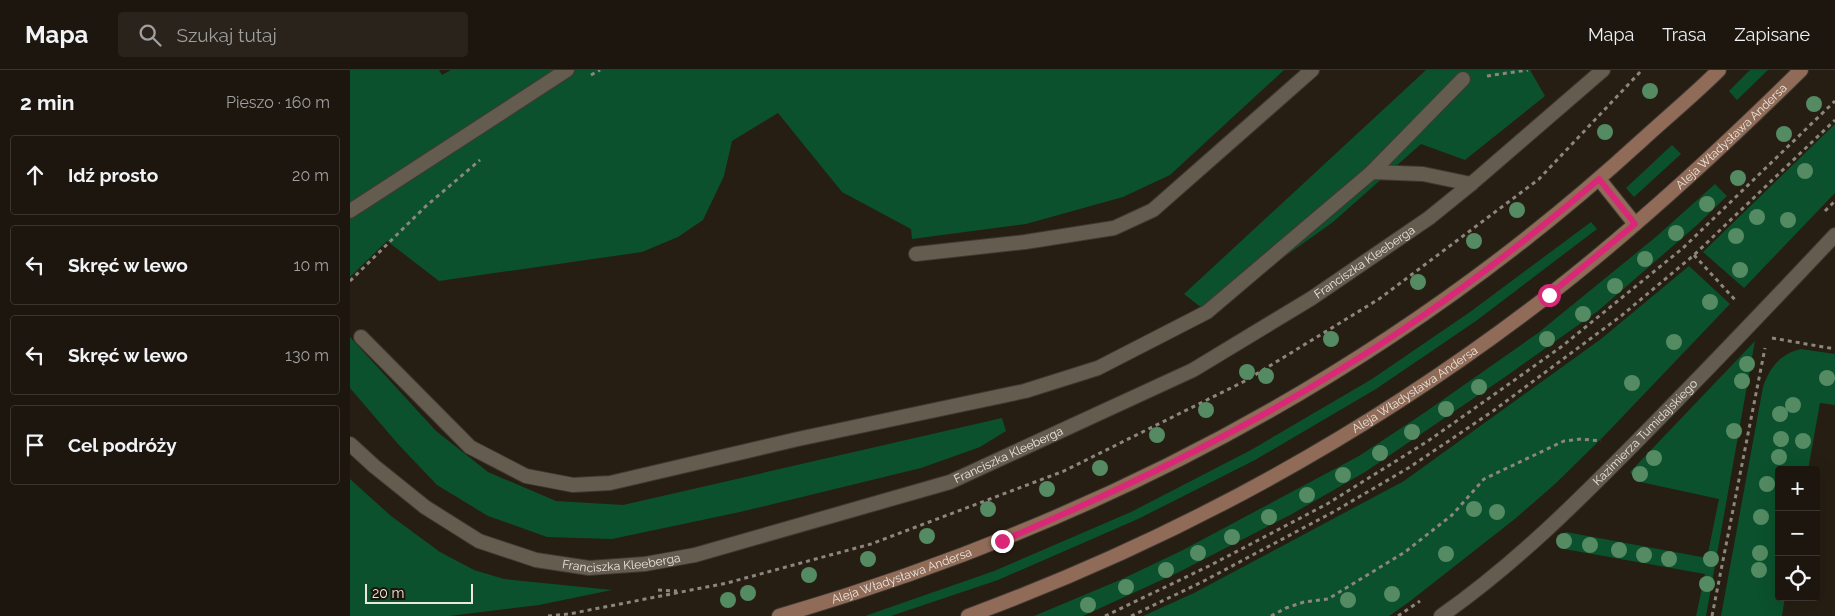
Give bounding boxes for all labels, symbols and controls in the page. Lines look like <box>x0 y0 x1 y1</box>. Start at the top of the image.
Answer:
search box <box>118 12 468 57</box>
text: Mapa <box>25 20 88 49</box>
icon: search <box>136 21 164 49</box>
text: Szukaj tutaj <box>176 24 277 46</box>
text: Mapa <box>1588 24 1634 45</box>
text: Trasa <box>1662 24 1706 45</box>
text: Zapisane <box>1734 24 1810 45</box>
street label: Aleja Władysława Andersa <box>1673 81 1790 192</box>
text: 2 min <box>20 90 74 115</box>
text: Pieszo · 160 m <box>226 93 330 112</box>
icon: ahead <box>21 161 49 189</box>
text: Idź prosto <box>68 164 158 186</box>
text: 20 m <box>292 166 329 185</box>
street label: Franciszka Kleeberga <box>1312 223 1418 301</box>
icon: left <box>21 251 49 279</box>
text: Skręć w lewo <box>68 254 188 276</box>
text: 10 m <box>294 256 329 275</box>
route start <box>1538 284 1561 307</box>
icon: left <box>21 341 49 369</box>
street label: Aleja Władysława Andersa <box>1349 343 1480 436</box>
text: Skręć w lewo <box>68 344 188 366</box>
text: 130 m <box>285 346 329 365</box>
street label: Kazimierza Tumidajskiego <box>1590 377 1700 488</box>
street label: Franciszka Kleeberga <box>952 424 1065 486</box>
icon: arrive <box>21 431 49 459</box>
text: Cel podróży <box>68 434 177 456</box>
map controls <box>1775 466 1820 601</box>
button: + <box>1775 466 1820 511</box>
button: − <box>1775 511 1820 556</box>
route end <box>991 530 1014 553</box>
street label: Aleja Władysława Andersa <box>830 545 974 607</box>
street label: Franciszka Kleeberga <box>561 551 681 575</box>
button: locate <box>1775 556 1820 601</box>
scale bar <box>365 581 472 604</box>
text: 20 m <box>372 585 404 601</box>

